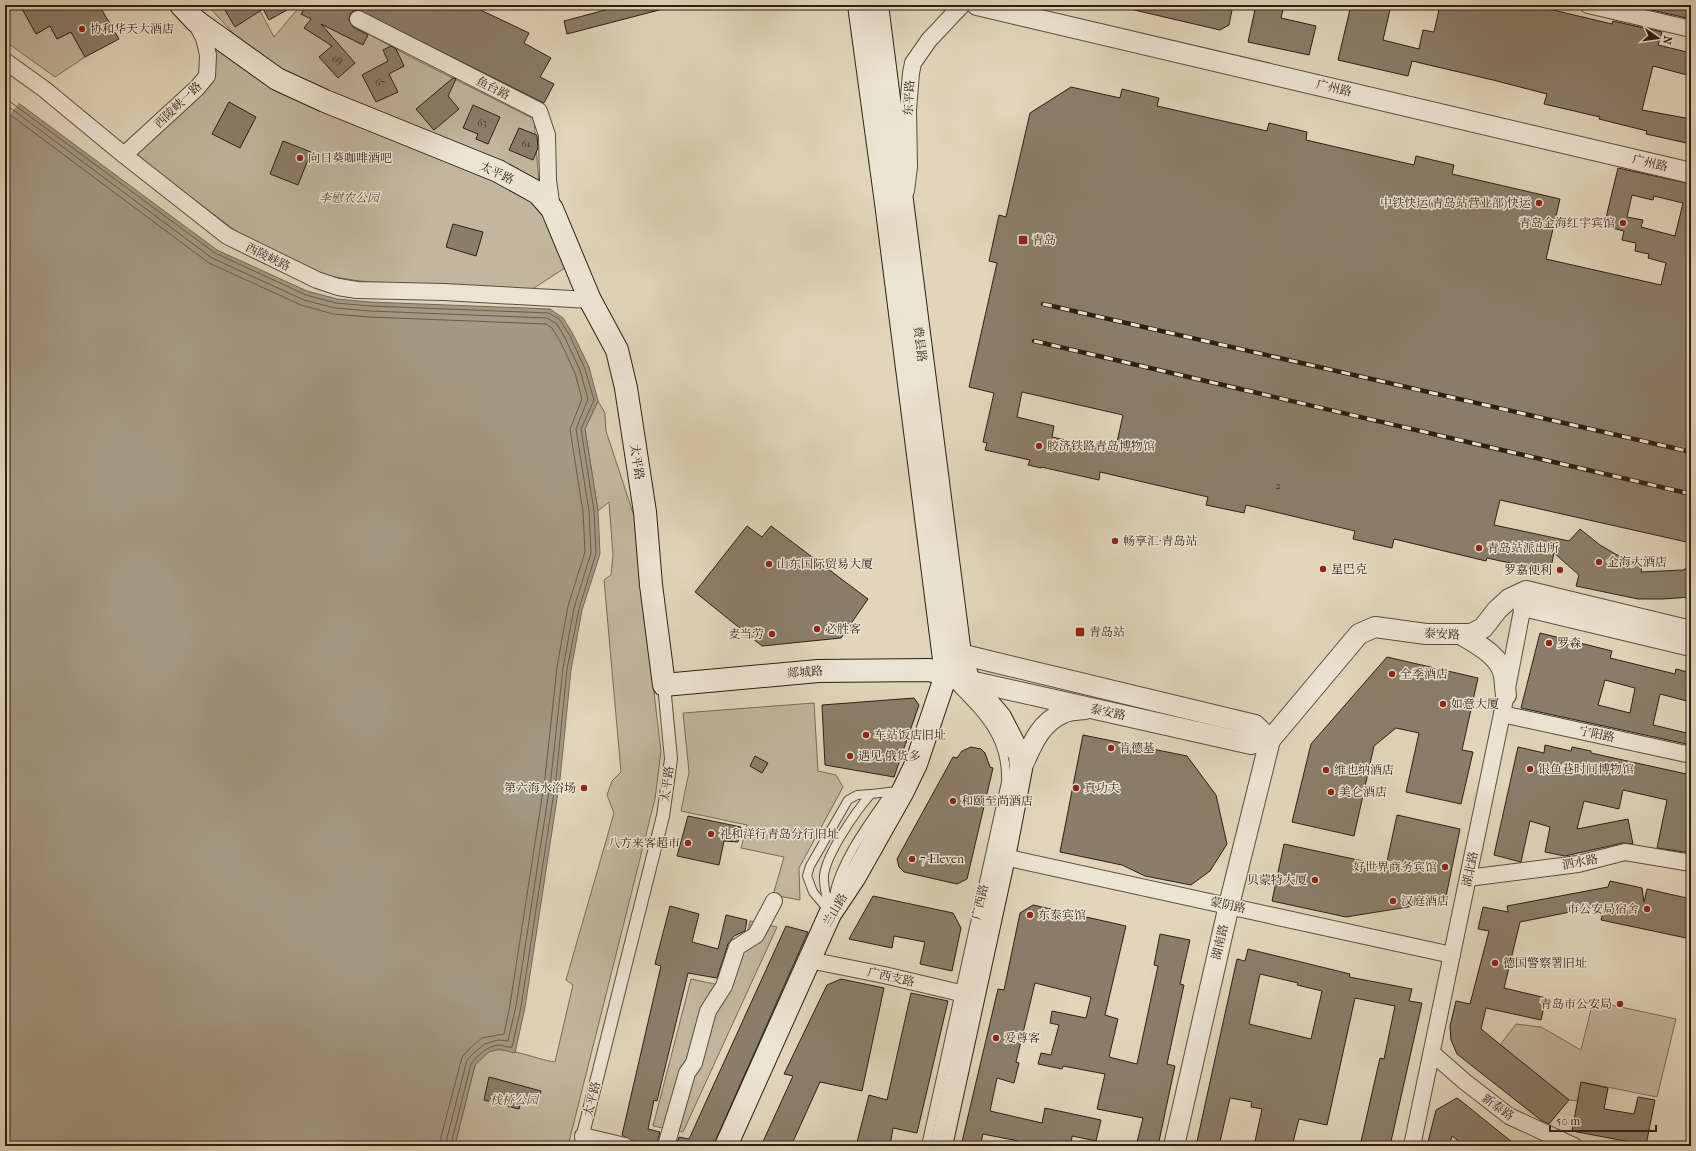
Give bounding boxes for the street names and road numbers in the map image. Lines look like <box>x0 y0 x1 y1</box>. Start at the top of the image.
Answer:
street label: 鱼台路 <box>474 74 512 102</box>
street label: 广州路 <box>1315 77 1353 99</box>
street label: 西陵峡一路 <box>152 79 204 131</box>
street label: 东平路 <box>901 80 917 116</box>
street label: 广州路 <box>1631 152 1669 174</box>
street label: 太平路 <box>478 159 516 187</box>
street label: 西陵峡路 <box>243 240 293 274</box>
street label: 费县路 <box>911 325 929 363</box>
street label: 太平路 <box>627 443 647 481</box>
street label: 泰安路 <box>1424 626 1460 642</box>
street label: 郯城路 <box>787 664 823 680</box>
street label: 泰安路 <box>1089 701 1127 723</box>
street label: 宁阳路 <box>1578 723 1616 745</box>
street label: 太平路 <box>658 765 676 803</box>
street label: 湖北路 <box>1459 850 1481 888</box>
street label: 泗水路 <box>1561 852 1599 872</box>
street label: 广西路 <box>969 883 991 921</box>
street label: 兰山路 <box>820 891 850 929</box>
street label: 蒙阴路 <box>1209 894 1247 916</box>
street label: 湖南路 <box>1209 923 1231 961</box>
street label: 广西支路 <box>866 965 916 989</box>
street label: 太平路 <box>581 1080 603 1118</box>
street label: 新泰路 <box>1479 1091 1517 1123</box>

